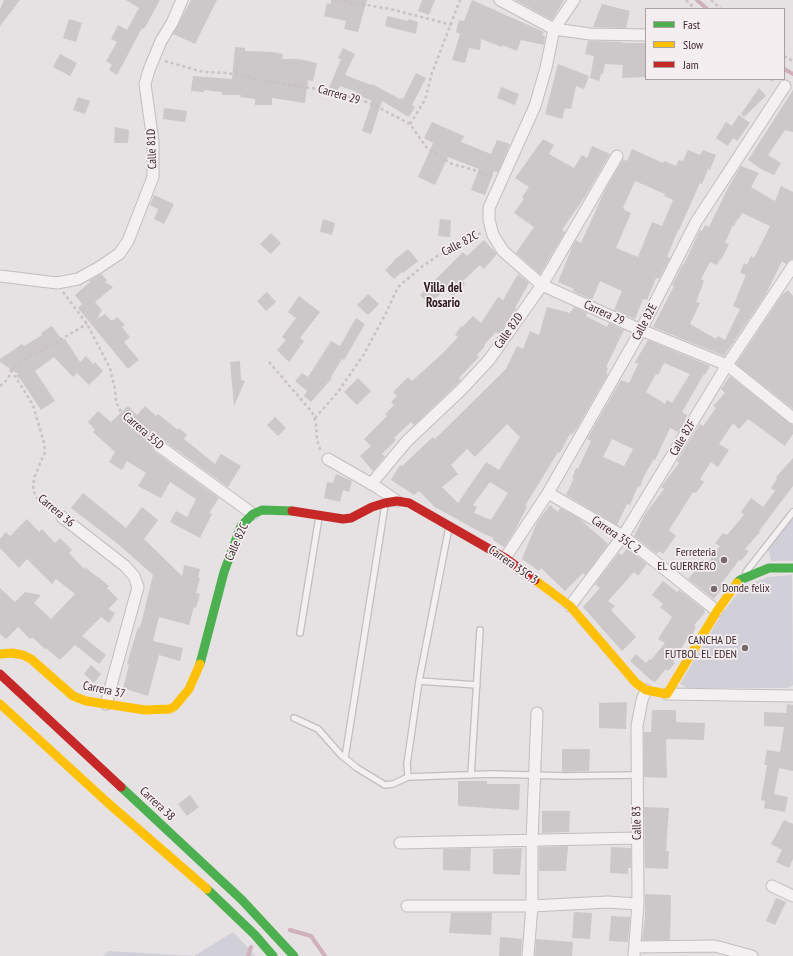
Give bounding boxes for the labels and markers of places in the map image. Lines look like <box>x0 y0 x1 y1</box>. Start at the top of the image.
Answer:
place label: Ferreteria EL GUERRERO <box>657 546 716 574</box>
marker: Ferreteria EL GUERRERO <box>719 555 729 565</box>
place label: Donde felix <box>722 582 770 596</box>
marker: Donde felix <box>709 584 719 594</box>
place label: CANCHA DE FUTBOL EL EDEN <box>665 634 737 662</box>
marker: CANCHA DE FUTBOL EL EDEN <box>740 643 750 653</box>

